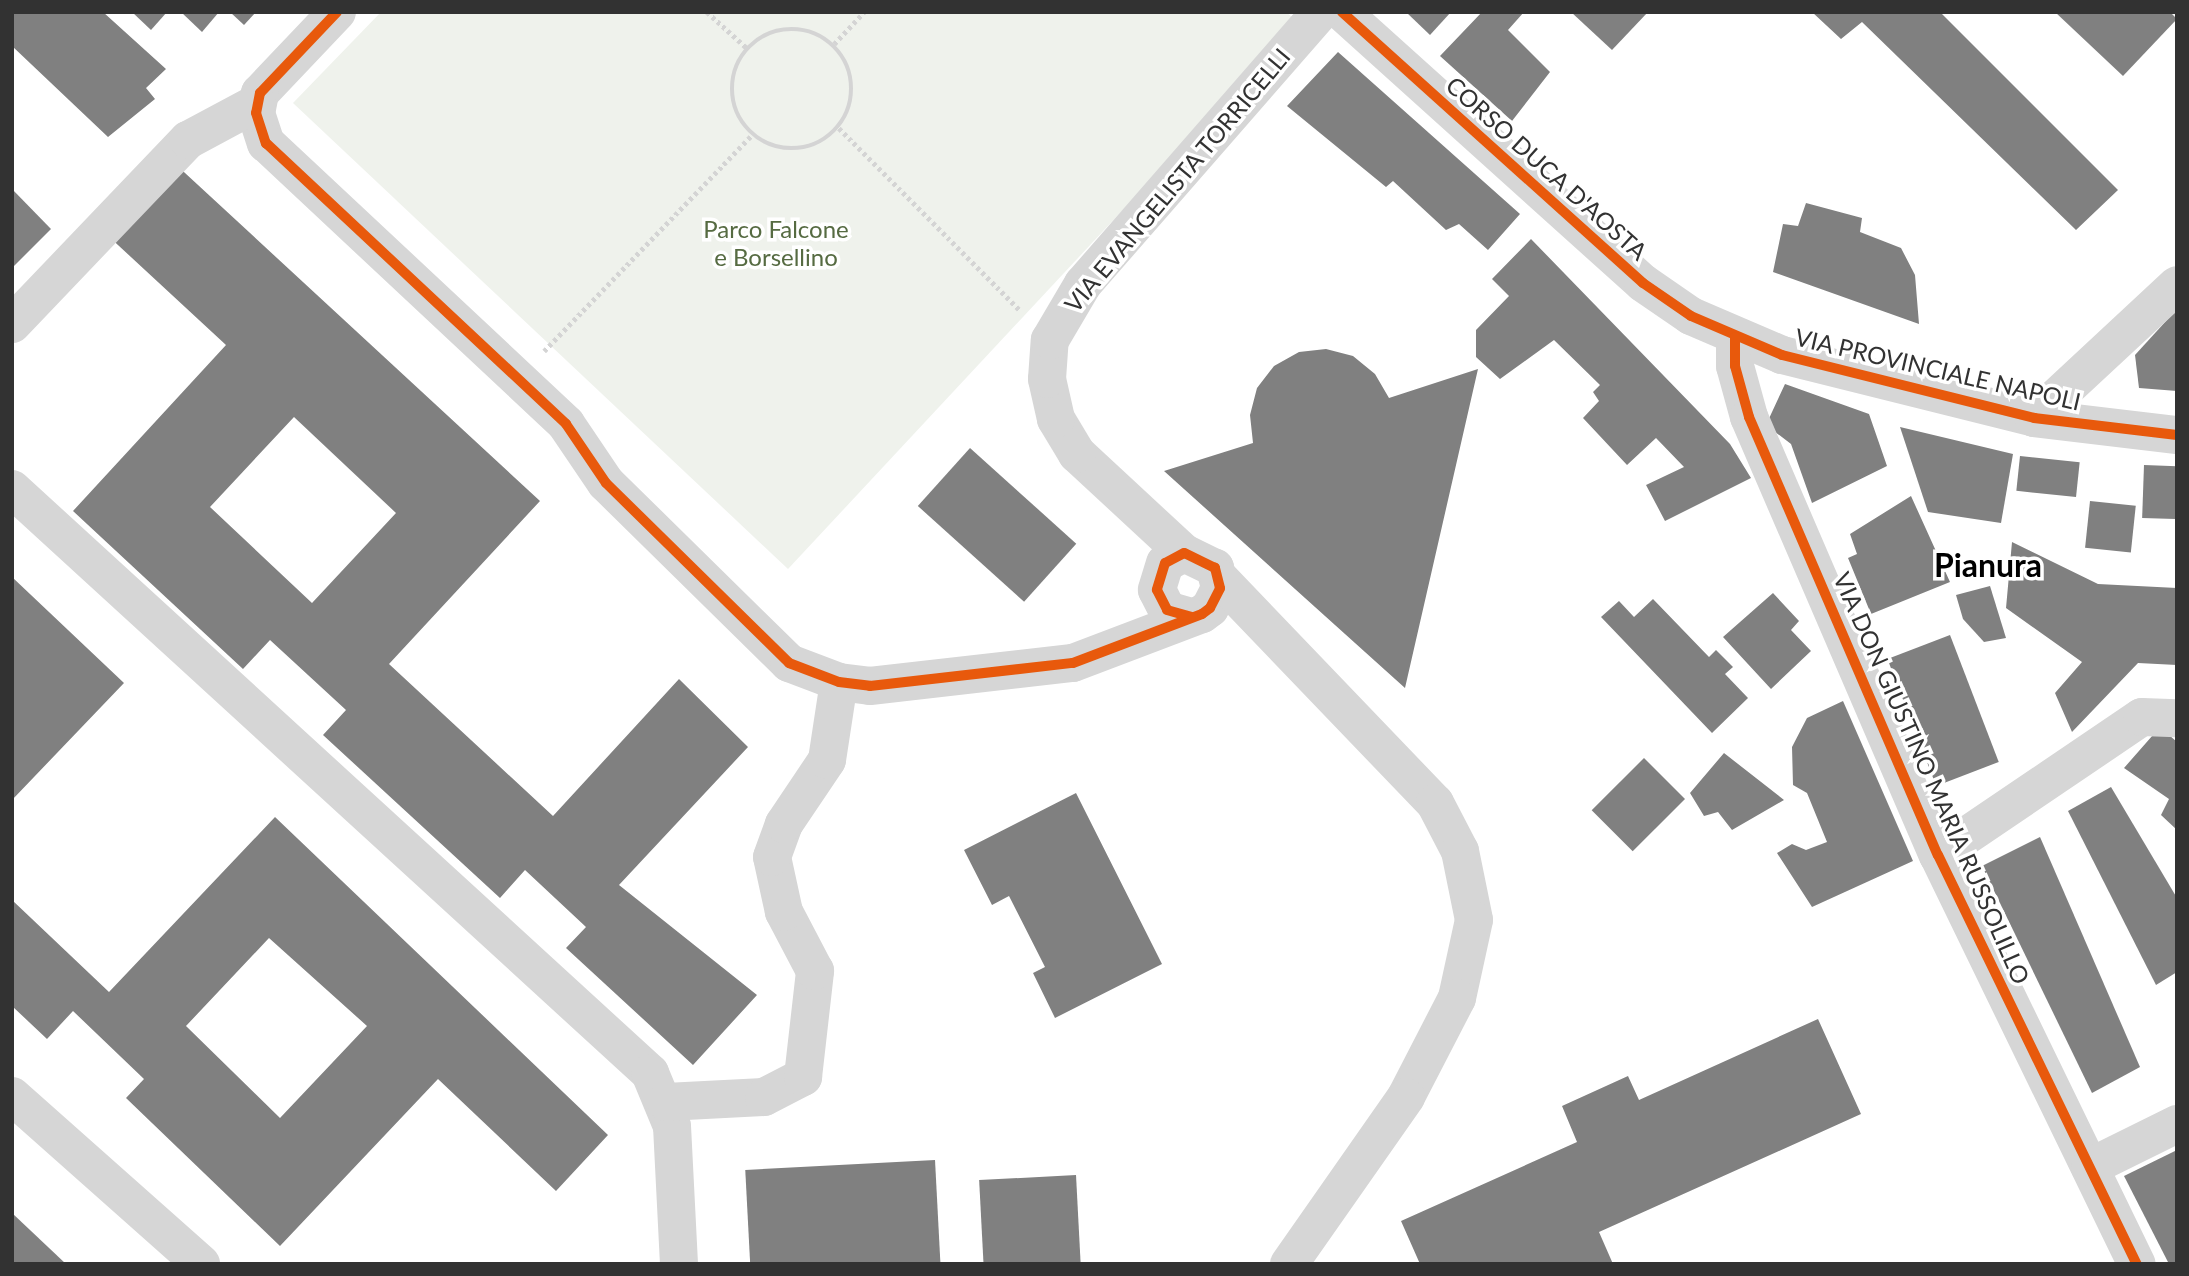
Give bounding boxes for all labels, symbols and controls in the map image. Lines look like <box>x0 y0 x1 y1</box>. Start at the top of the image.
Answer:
street label: VIA EVANGELISTA TORRICELLI <box>1057 41 1297 319</box>
street label: CORSO DUCA D'AOSTA <box>1440 70 1654 266</box>
park label: Parco Falcone e Borsellino <box>703 215 849 271</box>
street label: VIA PROVINCIALE NAPOLI <box>1792 322 2084 416</box>
district label: Pianura <box>1934 546 2042 584</box>
street label: VIA DON GIUSTINO MARIA RUSSOLILLO <box>1827 567 2037 989</box>

